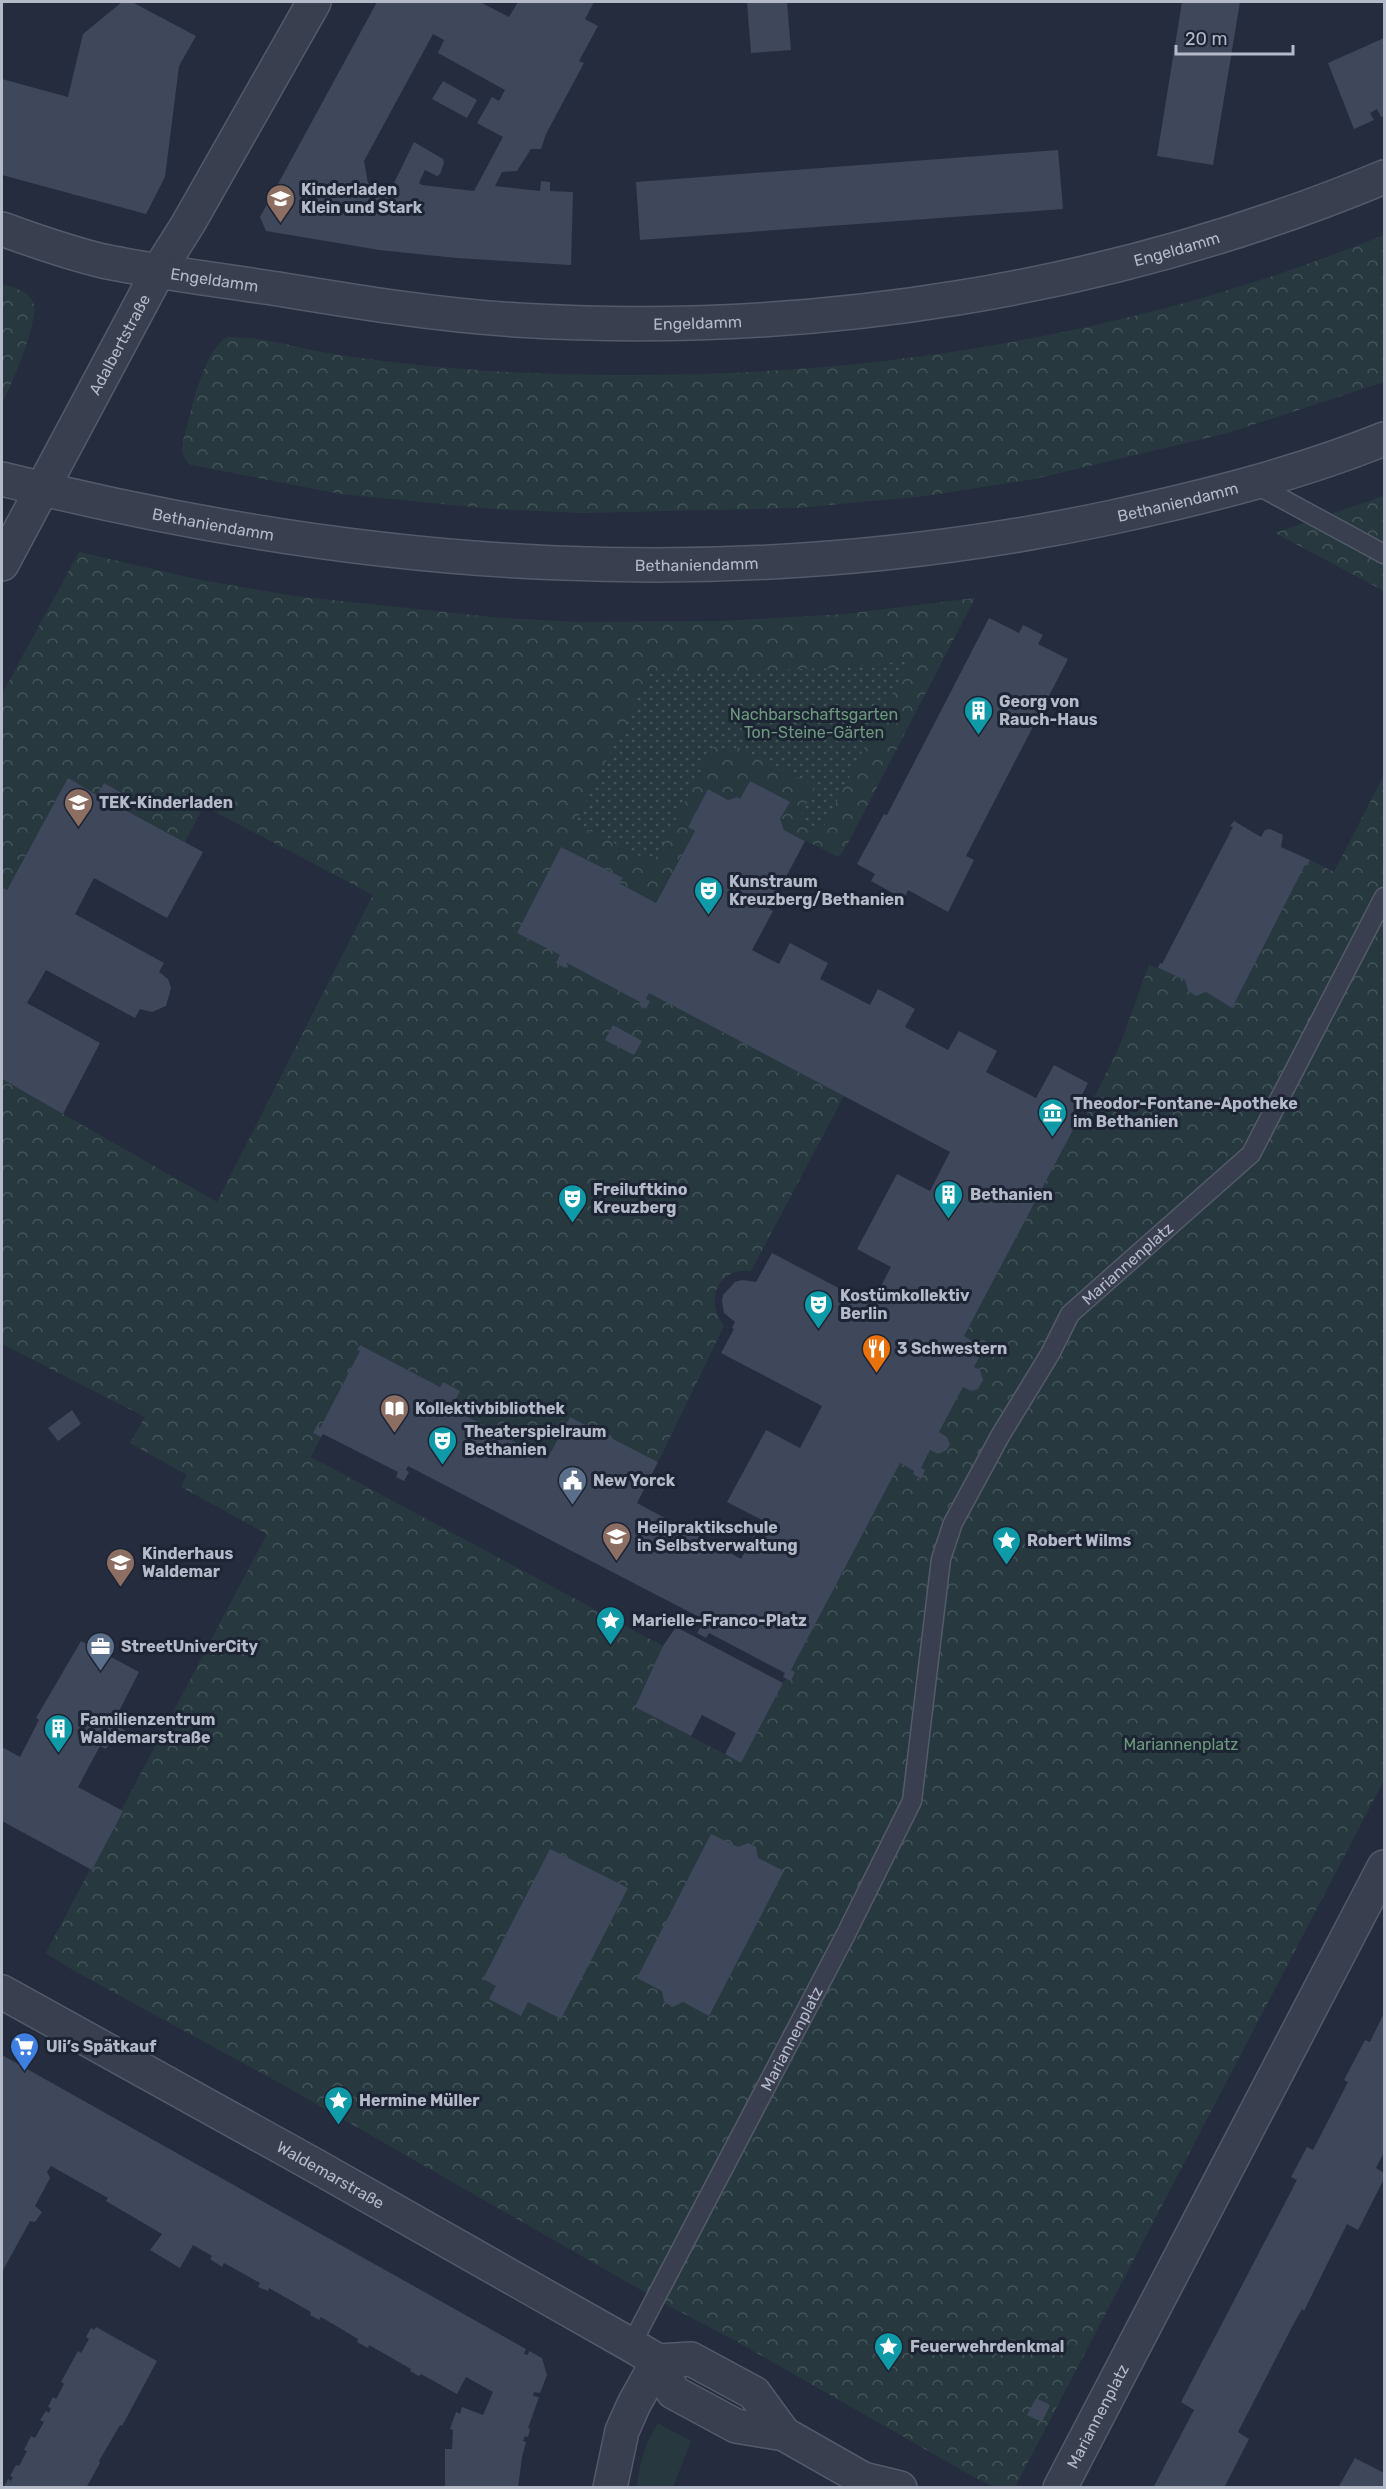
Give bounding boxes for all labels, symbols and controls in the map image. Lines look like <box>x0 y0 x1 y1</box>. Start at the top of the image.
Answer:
scale bar <box>1176 18 1293 56</box>
text: 20 m <box>1185 28 1227 50</box>
place label: Kinderladen Klein und Stark <box>301 180 423 217</box>
school or university icon: Kinderladen Klein und Stark <box>264 182 296 224</box>
street label: Engeldamm <box>1132 227 1222 270</box>
street label: Engeldamm <box>169 264 260 295</box>
street label: Adalbertstraße <box>85 291 154 398</box>
street label: Engeldamm <box>653 312 742 333</box>
street label: Bethaniendamm <box>1115 478 1240 525</box>
street label: Bethaniendamm <box>151 504 276 544</box>
street label: Bethaniendamm <box>635 553 759 575</box>
place label: Georg von Rauch-Haus <box>999 692 1098 729</box>
building icon: Georg von Rauch-Haus <box>962 694 994 736</box>
park label: Nachbarschaftsgarten Ton-Steine-Gärten <box>730 705 898 742</box>
school or university icon: TEK-Kinderladen <box>62 786 94 828</box>
place label: TEK-Kinderladen <box>99 793 233 812</box>
place label: Kunstraum Kreuzberg/Bethanien <box>729 872 904 909</box>
theatre icon: Kunstraum Kreuzberg/Bethanien <box>692 874 724 916</box>
place label: Theodor-Fontane-Apotheke im Bethanien <box>1073 1094 1298 1131</box>
museum icon: Theodor-Fontane-Apotheke im Bethanien <box>1036 1096 1068 1138</box>
building icon: Bethanien <box>933 1178 965 1220</box>
place label: Freiluftkino Kreuzberg <box>593 1180 688 1217</box>
theatre icon: Freiluftkino Kreuzberg <box>556 1182 588 1224</box>
place label: Bethanien <box>970 1185 1053 1204</box>
street label: Mariannenplatz <box>1078 1218 1177 1309</box>
place label: Kostümkollektiv Berlin <box>840 1286 970 1323</box>
theatre icon: Kostümkollektiv Berlin <box>803 1288 835 1330</box>
restaurant icon: 3 Schwestern <box>860 1332 892 1374</box>
place label: 3 Schwestern <box>897 1339 1007 1358</box>
library icon: Kollektivbibliothek <box>378 1392 410 1434</box>
place label: Kollektivbibliothek <box>415 1399 566 1418</box>
place label: Theaterspielraum Bethanien <box>464 1422 606 1459</box>
theatre icon: Theaterspielraum Bethanien <box>427 1424 459 1466</box>
public building icon: New Yorck <box>556 1464 588 1506</box>
place label: New Yorck <box>593 1471 676 1490</box>
place label: Heilpraktikschule in Selbstverwaltung <box>637 1518 798 1555</box>
school or university icon: Heilpraktikschule in Selbstverwaltung <box>600 1520 632 1562</box>
place icon: Robert Wilms <box>990 1524 1022 1566</box>
place label: Robert Wilms <box>1027 1531 1131 1550</box>
place label: Kinderhaus Waldemar <box>142 1544 233 1581</box>
school or university icon: Kinderhaus Waldemar <box>105 1546 137 1588</box>
place icon: Marielle-Franco-Platz <box>595 1604 627 1646</box>
place label: Marielle-Franco-Platz <box>632 1611 807 1630</box>
office icon: StreetUniverCity <box>84 1630 116 1672</box>
place label: StreetUniverCity <box>121 1637 258 1656</box>
place label: Familienzentrum Waldemarstraße <box>80 1710 215 1747</box>
building icon: Familienzentrum Waldemarstraße <box>43 1712 75 1754</box>
park label: Mariannenplatz <box>1124 1735 1238 1754</box>
street label: Mariannenplatz <box>756 1983 826 2094</box>
supermarket icon: Uli’s Spätkauf <box>9 2030 41 2072</box>
place label: Uli’s Spätkauf <box>46 2037 157 2056</box>
place icon: Hermine Müller <box>322 2084 354 2126</box>
place label: Hermine Müller <box>359 2091 480 2110</box>
street label: Waldemarstraße <box>274 2137 388 2213</box>
place icon: Feuerwehrdenkmal <box>873 2330 905 2372</box>
place label: Feuerwehrdenkmal <box>910 2337 1064 2356</box>
street label: Mariannenplatz <box>1062 2361 1133 2472</box>

